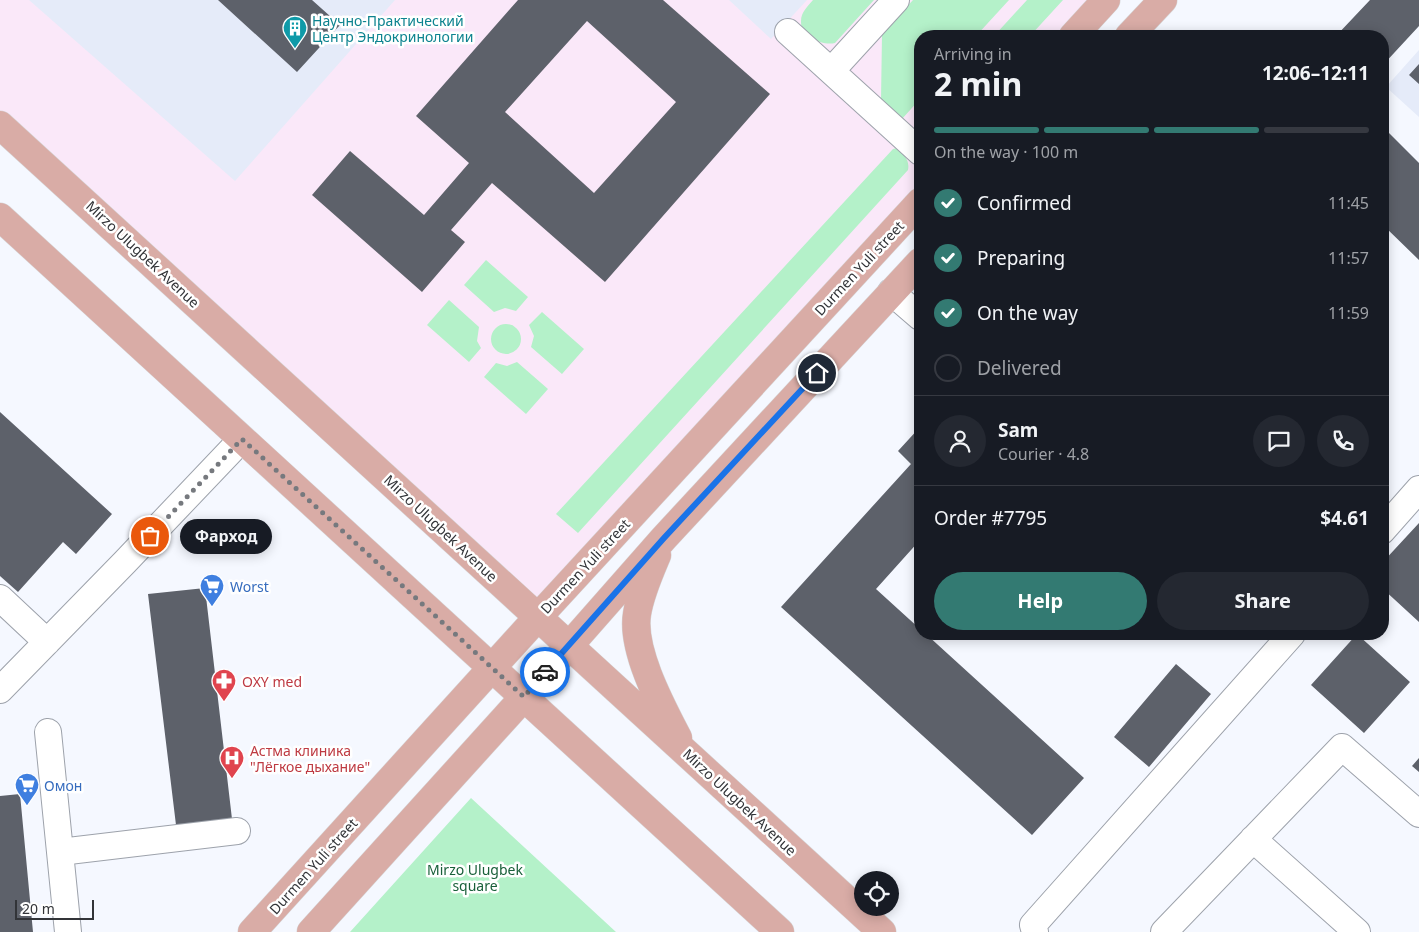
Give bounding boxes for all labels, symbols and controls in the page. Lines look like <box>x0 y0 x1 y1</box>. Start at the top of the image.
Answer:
place label: Научно-Практический Центр Эндокринологии <box>312 11 473 46</box>
building icon: Научно-Практический Центр Эндокринологии <box>282 15 308 49</box>
text: Arriving in <box>934 43 1012 65</box>
text: 12:06–12:11 <box>1262 60 1369 86</box>
text: 2 min <box>934 62 1022 105</box>
text: On the way · 100 m <box>934 141 1078 163</box>
icon: check <box>934 189 962 217</box>
text: Confirmed <box>977 190 1072 216</box>
text: 11:45 <box>1328 192 1369 214</box>
street label: Mirzo Ulugbek Avenue <box>82 196 204 312</box>
street label: Durmen Yuli street <box>810 217 908 319</box>
icon: check <box>934 244 962 272</box>
text: Preparing <box>977 245 1065 271</box>
text: 11:57 <box>1328 247 1369 269</box>
icon: check <box>934 299 962 327</box>
text: On the way <box>977 300 1078 326</box>
text: 11:59 <box>1328 302 1369 324</box>
pin <box>796 352 838 394</box>
text: Delivered <box>977 355 1062 381</box>
icon: home <box>803 359 831 387</box>
button: person <box>934 415 986 467</box>
button: chat <box>1253 415 1305 467</box>
button: phone <box>1317 415 1369 467</box>
text: Sam <box>998 417 1038 443</box>
text: Courier · 4.8 <box>998 443 1089 465</box>
street label: Mirzo Ulugbek Avenue <box>380 470 502 586</box>
text: Order #7795 <box>934 505 1047 531</box>
text: $4.61 <box>1320 505 1369 531</box>
pin <box>129 515 171 557</box>
street label: Durmen Yuli street <box>536 515 634 617</box>
callout: Фарход <box>180 518 272 554</box>
icon: bag <box>136 522 164 550</box>
text: Фарход <box>195 525 257 547</box>
button: Help <box>934 572 1147 630</box>
button: Share <box>1157 572 1369 630</box>
supermarket icon: Worst <box>199 573 225 607</box>
place label: Worst <box>230 577 269 596</box>
courier <box>520 647 570 697</box>
icon: car <box>531 658 559 686</box>
pharmacy icon: OXY med <box>211 668 237 702</box>
place label: OXY med <box>242 672 302 691</box>
place label: Астма клиника "Лёгкое дыхание" <box>250 741 370 776</box>
street label: Mirzo Ulugbek Avenue <box>679 744 801 860</box>
hospital icon: Астма клиника "Лёгкое дыхание" <box>219 745 245 779</box>
supermarket icon: Омон <box>14 772 40 806</box>
place label: Омон <box>44 776 82 795</box>
street label: Durmen Yuli street <box>265 814 361 918</box>
park label: Mirzo Ulugbek square <box>427 860 523 895</box>
map controls <box>854 871 899 916</box>
button: locate <box>854 871 899 916</box>
scale bar <box>15 897 94 920</box>
text: 20 m <box>22 899 55 918</box>

